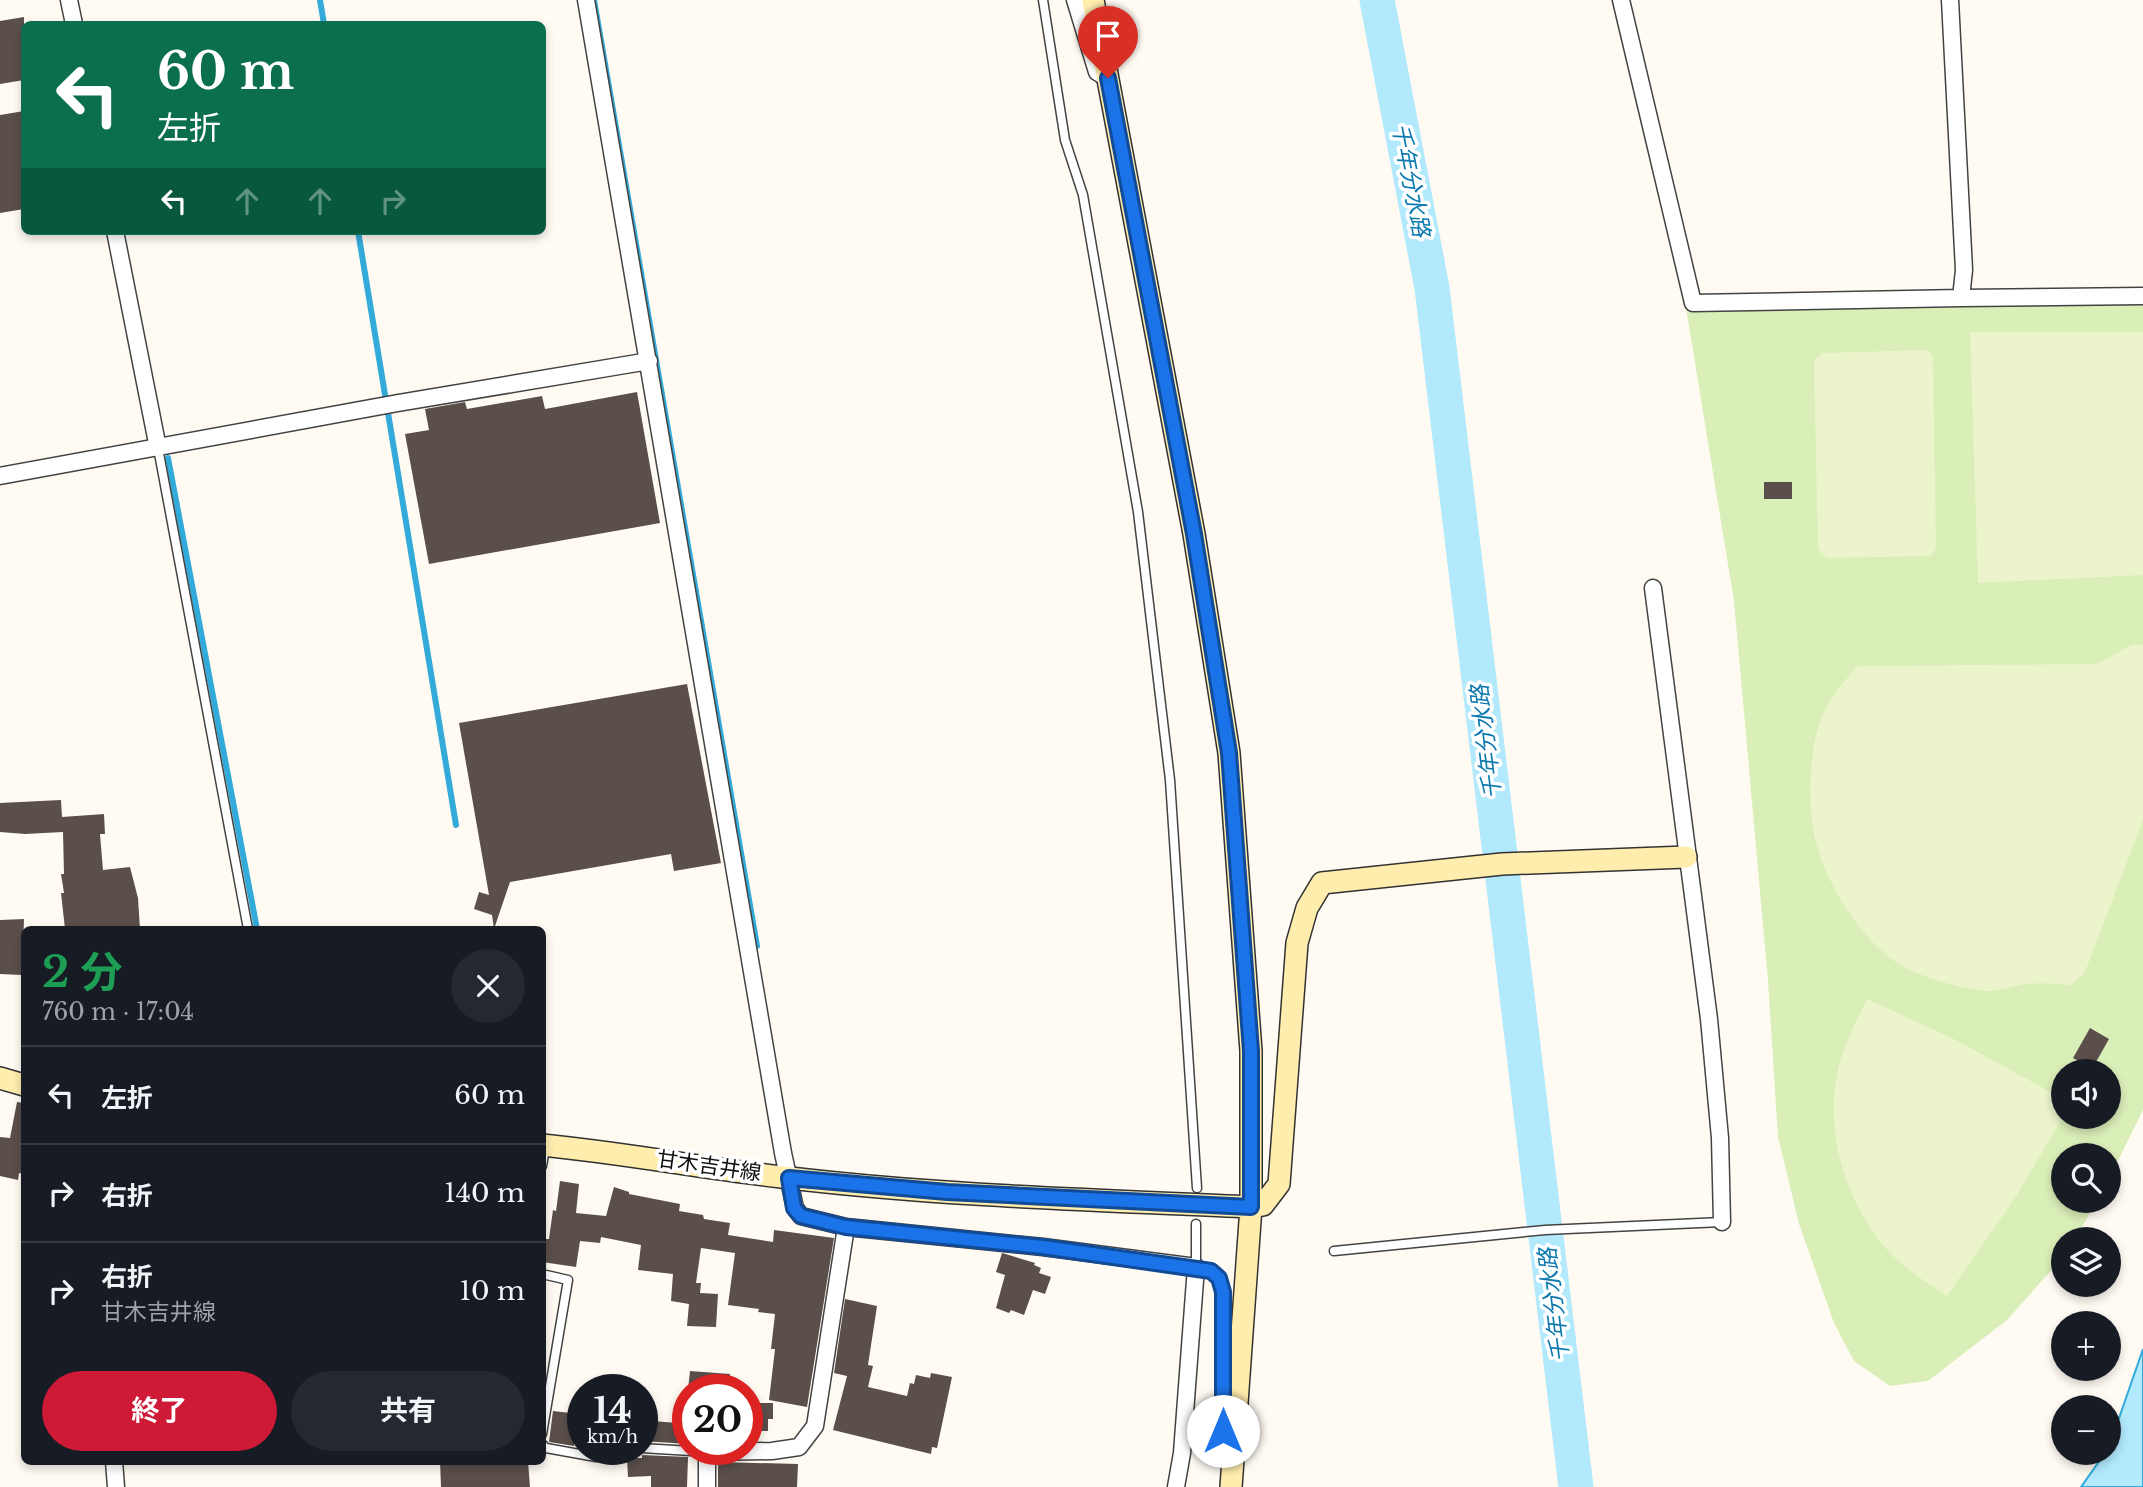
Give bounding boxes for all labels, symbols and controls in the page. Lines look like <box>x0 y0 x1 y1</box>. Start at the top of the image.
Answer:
pin <box>1078 6 1138 78</box>
icon: arrive <box>1089 17 1127 55</box>
text: 60 m <box>157 41 294 102</box>
icon: left <box>42 49 133 140</box>
text: 左折 <box>157 108 221 148</box>
water label: 千年分水路 <box>1386 121 1436 241</box>
icon: left <box>155 182 193 220</box>
icon: ahead <box>228 182 266 220</box>
icon: ahead <box>301 182 339 220</box>
icon: right <box>374 182 412 220</box>
water label: 千年分水路 <box>1465 681 1507 801</box>
text: 2 分 <box>42 946 123 998</box>
button: close <box>451 949 525 1023</box>
text: 760 m · 17:04 <box>42 998 194 1026</box>
map controls <box>2051 1059 2121 1465</box>
button: sound <box>2051 1059 2121 1129</box>
icon: left <box>42 1076 80 1114</box>
text: 60 m <box>454 1079 525 1111</box>
text: 左折 <box>101 1082 153 1114</box>
button: search <box>2051 1143 2121 1213</box>
street label: 甘木吉井線 <box>655 1146 763 1186</box>
icon: right <box>42 1174 80 1212</box>
text: 140 m <box>444 1177 525 1209</box>
text: 右折 <box>101 1180 153 1212</box>
button: layers <box>2051 1227 2121 1297</box>
water label: 千年分水路 <box>1533 1244 1575 1364</box>
text: 右折 <box>101 1261 153 1293</box>
icon: right <box>42 1272 80 1310</box>
text: 10 m <box>459 1275 525 1307</box>
text: 甘木吉井線 <box>101 1298 216 1326</box>
button: + <box>2051 1311 2121 1381</box>
button: 終了 <box>42 1371 277 1451</box>
button: 共有 <box>291 1371 525 1451</box>
speed limit sign: 20 <box>672 1374 763 1465</box>
text: 14 <box>593 1389 632 1432</box>
position arrow <box>1186 1394 1260 1468</box>
button: − <box>2051 1395 2121 1465</box>
text: km/h <box>587 1426 638 1448</box>

